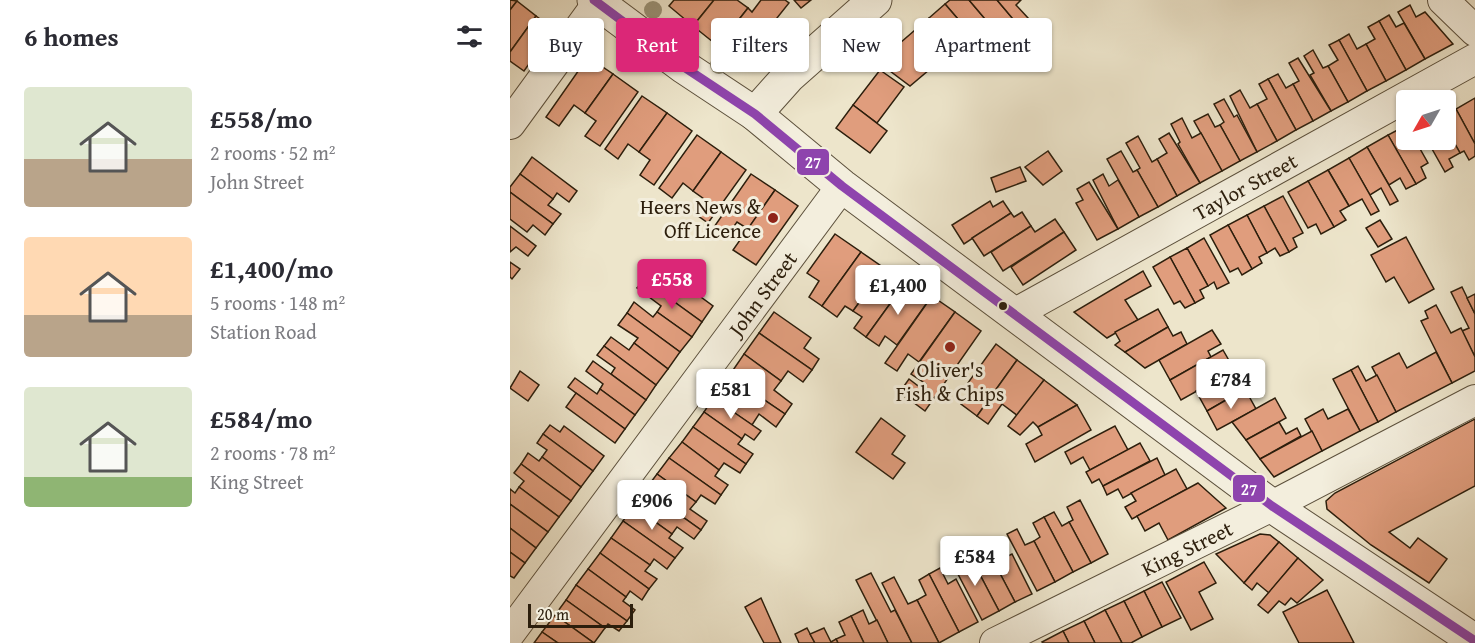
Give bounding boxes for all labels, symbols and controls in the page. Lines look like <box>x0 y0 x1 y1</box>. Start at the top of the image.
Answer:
text: 6 homes <box>24 17 119 56</box>
chip: Buy <box>528 18 604 72</box>
chip: Rent <box>616 18 699 72</box>
chip: Filters <box>711 18 809 72</box>
chip: New <box>821 18 902 72</box>
chip: Apartment <box>914 18 1052 72</box>
icon: filters <box>453 20 486 53</box>
north arrow <box>1396 90 1456 150</box>
map controls <box>1396 90 1456 150</box>
text: £558/mo <box>210 99 312 138</box>
icon: home <box>72 111 144 183</box>
text: 2 rooms · 52 m² <box>210 138 336 167</box>
street label: Taylor Street <box>1187 145 1303 227</box>
line badge: 27 <box>796 148 830 176</box>
text: 27 <box>805 150 821 174</box>
text: John Street <box>210 167 304 196</box>
place label: Heers News & Off Licence <box>640 191 762 246</box>
marker: Heers News & Off Licence <box>766 211 780 225</box>
street label: John Street <box>719 244 804 345</box>
text: £1,400/mo <box>210 249 333 288</box>
pin: £558 <box>636 259 708 310</box>
icon: home <box>72 261 144 333</box>
text: £558 <box>651 264 693 293</box>
pin: £1,400 <box>849 265 947 316</box>
text: £1,400 <box>869 270 927 299</box>
text: 5 rooms · 148 m² <box>210 288 345 317</box>
unlabelled marker <box>997 300 1009 312</box>
text: Station Road <box>210 317 317 346</box>
marker: Oliver's Fish & Chips <box>943 340 957 354</box>
place label: Oliver's Fish & Chips <box>896 354 1004 409</box>
pin: £784 <box>1195 359 1267 410</box>
text: £784 <box>1210 364 1252 393</box>
pin: £581 <box>695 369 767 420</box>
text: £581 <box>710 374 752 403</box>
text: £584/mo <box>210 399 312 438</box>
icon: home <box>72 411 144 483</box>
text: 2 rooms · 78 m² <box>210 438 336 467</box>
text: King Street <box>210 467 304 496</box>
line badge: 27 <box>1232 474 1266 503</box>
text: 27 <box>1241 477 1257 501</box>
pin: £906 <box>616 480 688 531</box>
text: £906 <box>631 485 673 514</box>
street label: King Street <box>1136 512 1238 584</box>
pin: £584 <box>939 536 1011 587</box>
text: £584 <box>954 541 996 570</box>
scale bar <box>528 601 633 628</box>
text: 20 m <box>537 602 569 626</box>

